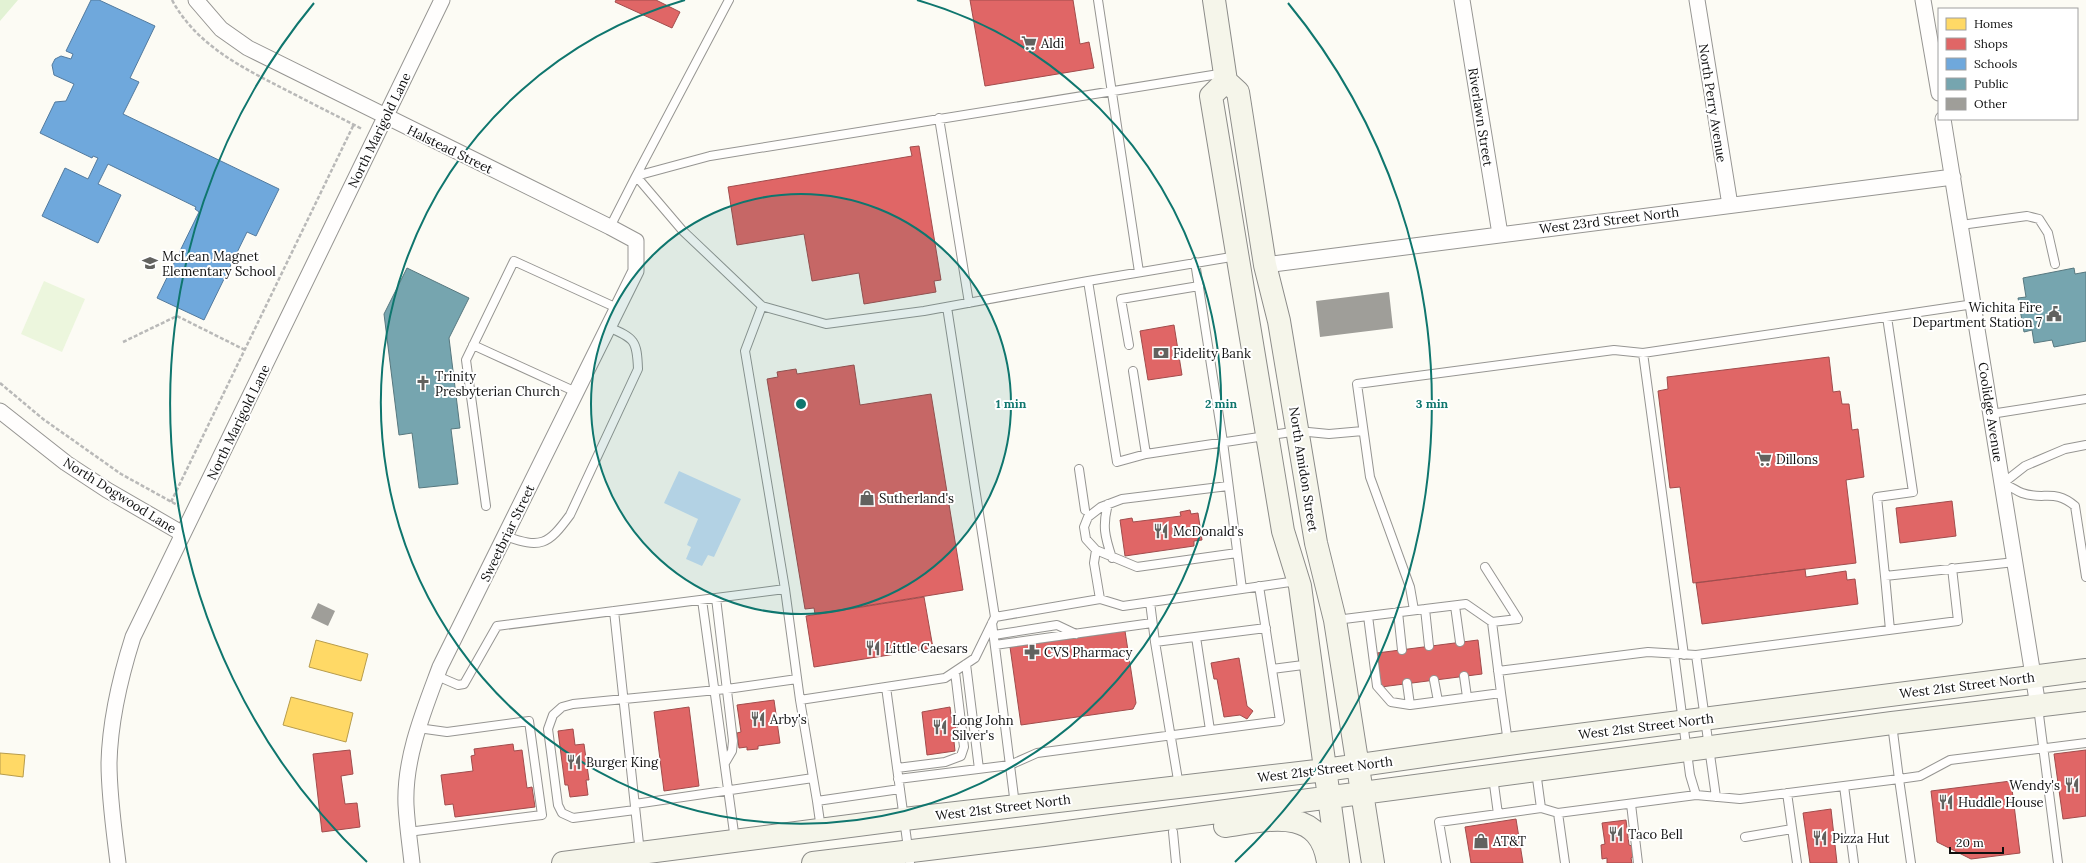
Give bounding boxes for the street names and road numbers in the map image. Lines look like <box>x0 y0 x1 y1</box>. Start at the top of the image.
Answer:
street label: North Perry Avenue <box>1695 42 1730 164</box>
street label: Riverlawn Street <box>1464 67 1497 168</box>
street label: North Marigold Lane <box>344 70 415 191</box>
street label: Halstead Street <box>404 121 495 177</box>
street label: West 23rd Street North <box>1538 203 1680 238</box>
street label: Coolidge Avenue <box>1974 361 2007 463</box>
street label: North Marigold Lane <box>203 362 274 483</box>
street label: North Amidon Street <box>1285 405 1322 533</box>
street label: North Dogwood Lane <box>60 454 179 537</box>
street label: Sweetbriar Street <box>477 482 538 585</box>
street label: West 21st Street North <box>1898 669 2036 702</box>
street label: West 21st Street North <box>1577 710 1715 743</box>
street label: West 21st Street North <box>1256 753 1394 786</box>
street label: West 21st Street North <box>934 791 1072 824</box>

